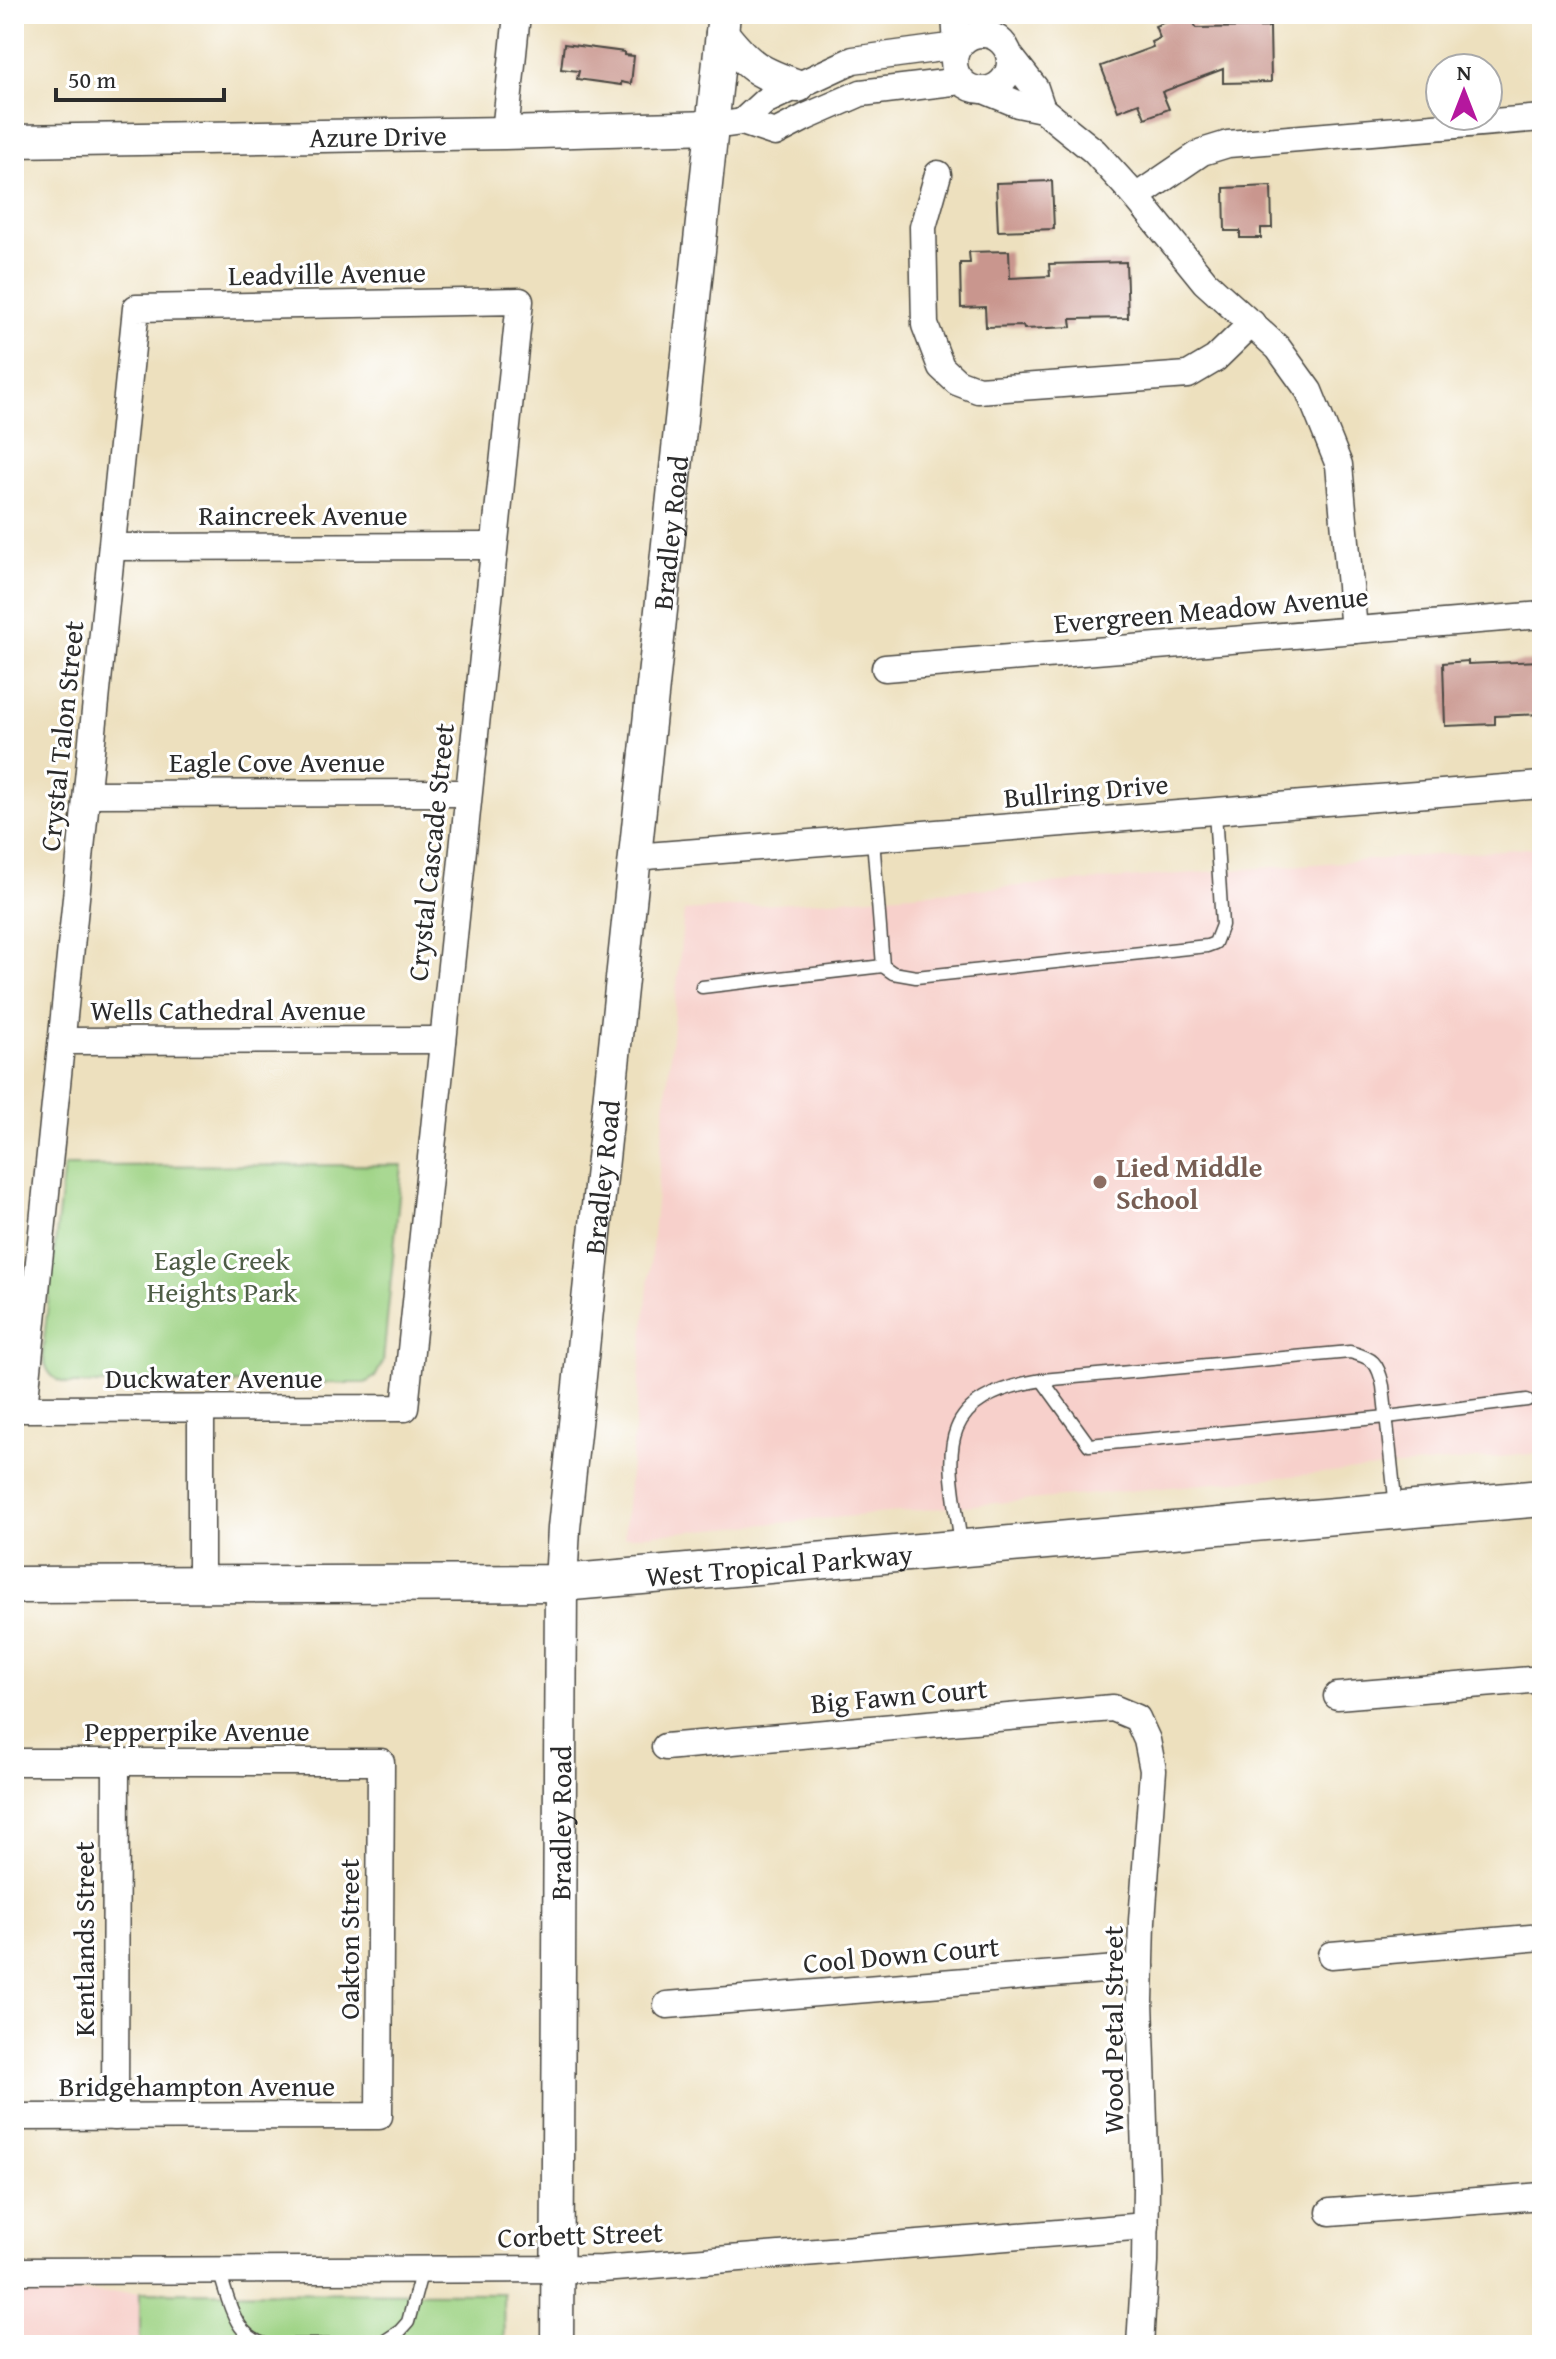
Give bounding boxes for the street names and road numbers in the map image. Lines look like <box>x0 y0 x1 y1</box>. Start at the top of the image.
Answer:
street label: Azure Drive <box>309 113 447 157</box>
street label: Leadville Avenue <box>228 251 426 295</box>
street label: Bradley Road <box>641 453 698 612</box>
street label: Raincreek Avenue <box>198 494 408 535</box>
street label: Evergreen Meadow Avenue <box>1052 575 1370 643</box>
street label: Crystal Talon Street <box>29 619 94 853</box>
street label: Crystal Cascade Street <box>396 721 464 983</box>
street label: Eagle Cove Avenue <box>169 741 385 782</box>
street label: Bullring Drive <box>1002 762 1170 818</box>
street label: Wells Cathedral Avenue <box>90 989 366 1030</box>
street label: Bradley Road <box>573 1098 630 1256</box>
street label: Duckwater Avenue <box>105 1357 323 1398</box>
street label: West Tropical Parkway <box>644 1532 914 1596</box>
street label: Big Fawn Court <box>809 1667 989 1723</box>
street label: Pepperpike Avenue <box>84 1710 310 1751</box>
street label: Bradley Road <box>539 1745 581 1901</box>
street label: Kentlands Street <box>63 1841 104 2037</box>
street label: Oakton Street <box>328 1858 369 2020</box>
street label: Cool Down Court <box>801 1925 1001 1983</box>
street label: Wood Petal Street <box>1092 1926 1133 2134</box>
street label: Bridgehampton Avenue <box>59 2065 335 2106</box>
street label: Corbett Street <box>497 2211 663 2257</box>

